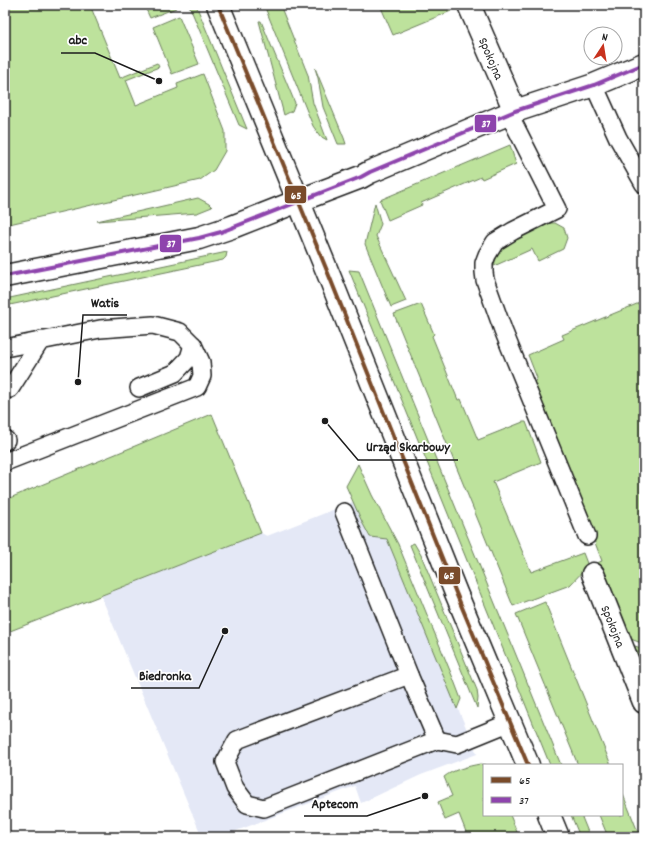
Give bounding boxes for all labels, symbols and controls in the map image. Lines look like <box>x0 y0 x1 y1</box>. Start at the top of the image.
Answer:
north arrow <box>583 26 623 66</box>
callout: abc <box>61 27 95 53</box>
text: N <box>600 30 610 47</box>
text: abc <box>69 31 87 51</box>
street label: Spokojna <box>472 35 507 84</box>
line badge: 37 <box>474 114 497 133</box>
text: 37 <box>481 117 491 133</box>
line badge: 65 <box>284 185 307 204</box>
text: 65 <box>291 189 301 205</box>
line badge: 37 <box>159 234 182 253</box>
text: 37 <box>166 237 176 253</box>
callout: Watis <box>83 289 127 315</box>
text: Watis <box>91 294 119 314</box>
callout: Urząd Skarbowy <box>358 434 458 460</box>
text: Urząd Skarbowy <box>366 438 451 458</box>
line badge: 65 <box>438 566 461 585</box>
text: 65 <box>444 569 454 585</box>
street label: Spokojna <box>595 603 629 652</box>
callout: Biedronka <box>131 662 199 688</box>
text: Biedronka <box>139 667 192 687</box>
legend <box>483 764 623 816</box>
text: 65 <box>519 773 530 790</box>
callout: Aptecom <box>304 790 367 816</box>
text: 37 <box>519 793 529 810</box>
text: Aptecom <box>312 795 359 815</box>

